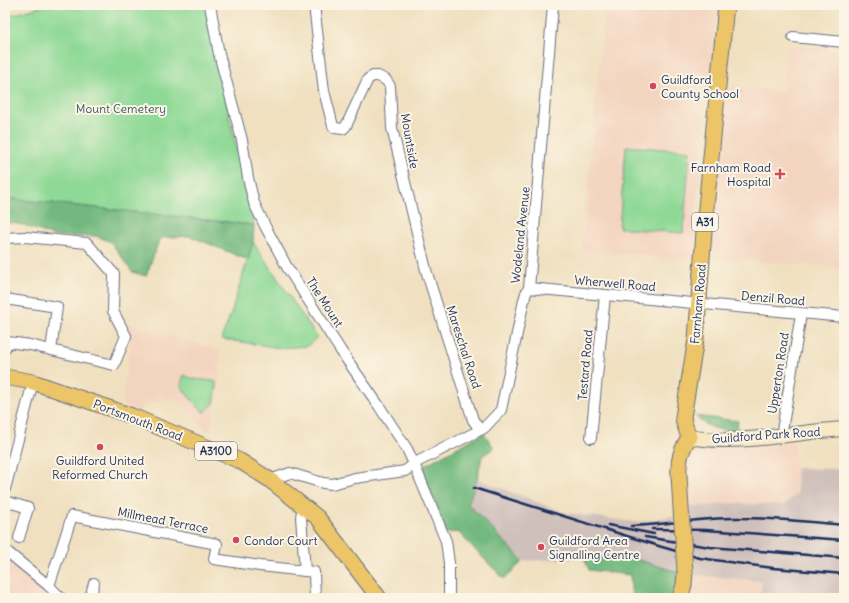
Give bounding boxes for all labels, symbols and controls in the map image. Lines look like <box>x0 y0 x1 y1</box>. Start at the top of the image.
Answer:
place label: Guildford County School <box>661 72 739 101</box>
marker: Guildford County School <box>648 81 658 91</box>
park label: Mount Cemetery <box>76 101 166 116</box>
street label: Mountside <box>398 112 422 170</box>
place label: Farnham Road Hospital <box>691 160 771 189</box>
marker: Farnham Road Hospital <box>774 168 786 180</box>
street label: Wodeland Avenue <box>507 186 533 284</box>
road number: A31 <box>692 213 718 231</box>
street label: Farnham Road <box>687 263 709 345</box>
street label: Wherwell Road <box>574 272 656 294</box>
street label: The Mount <box>303 274 347 330</box>
street label: Denzil Road <box>740 288 806 308</box>
street label: Mareschal Road <box>443 304 485 390</box>
street label: Testard Road <box>574 329 596 401</box>
street label: Upperton Road <box>764 331 792 415</box>
street label: Portsmouth Road <box>91 396 185 444</box>
street label: Guildford Park Road <box>711 424 821 446</box>
marker: Guildford United Reformed Church <box>95 442 105 452</box>
road number: A3100 <box>195 442 237 460</box>
place label: Guildford United Reformed Church <box>52 453 148 482</box>
street label: Millmead Terrace <box>116 504 210 536</box>
place label: Condor Court <box>244 533 318 548</box>
place label: Guildford Area Signalling Centre <box>549 533 639 562</box>
marker: Condor Court <box>231 535 241 545</box>
marker: Guildford Area Signalling Centre <box>536 542 546 552</box>

